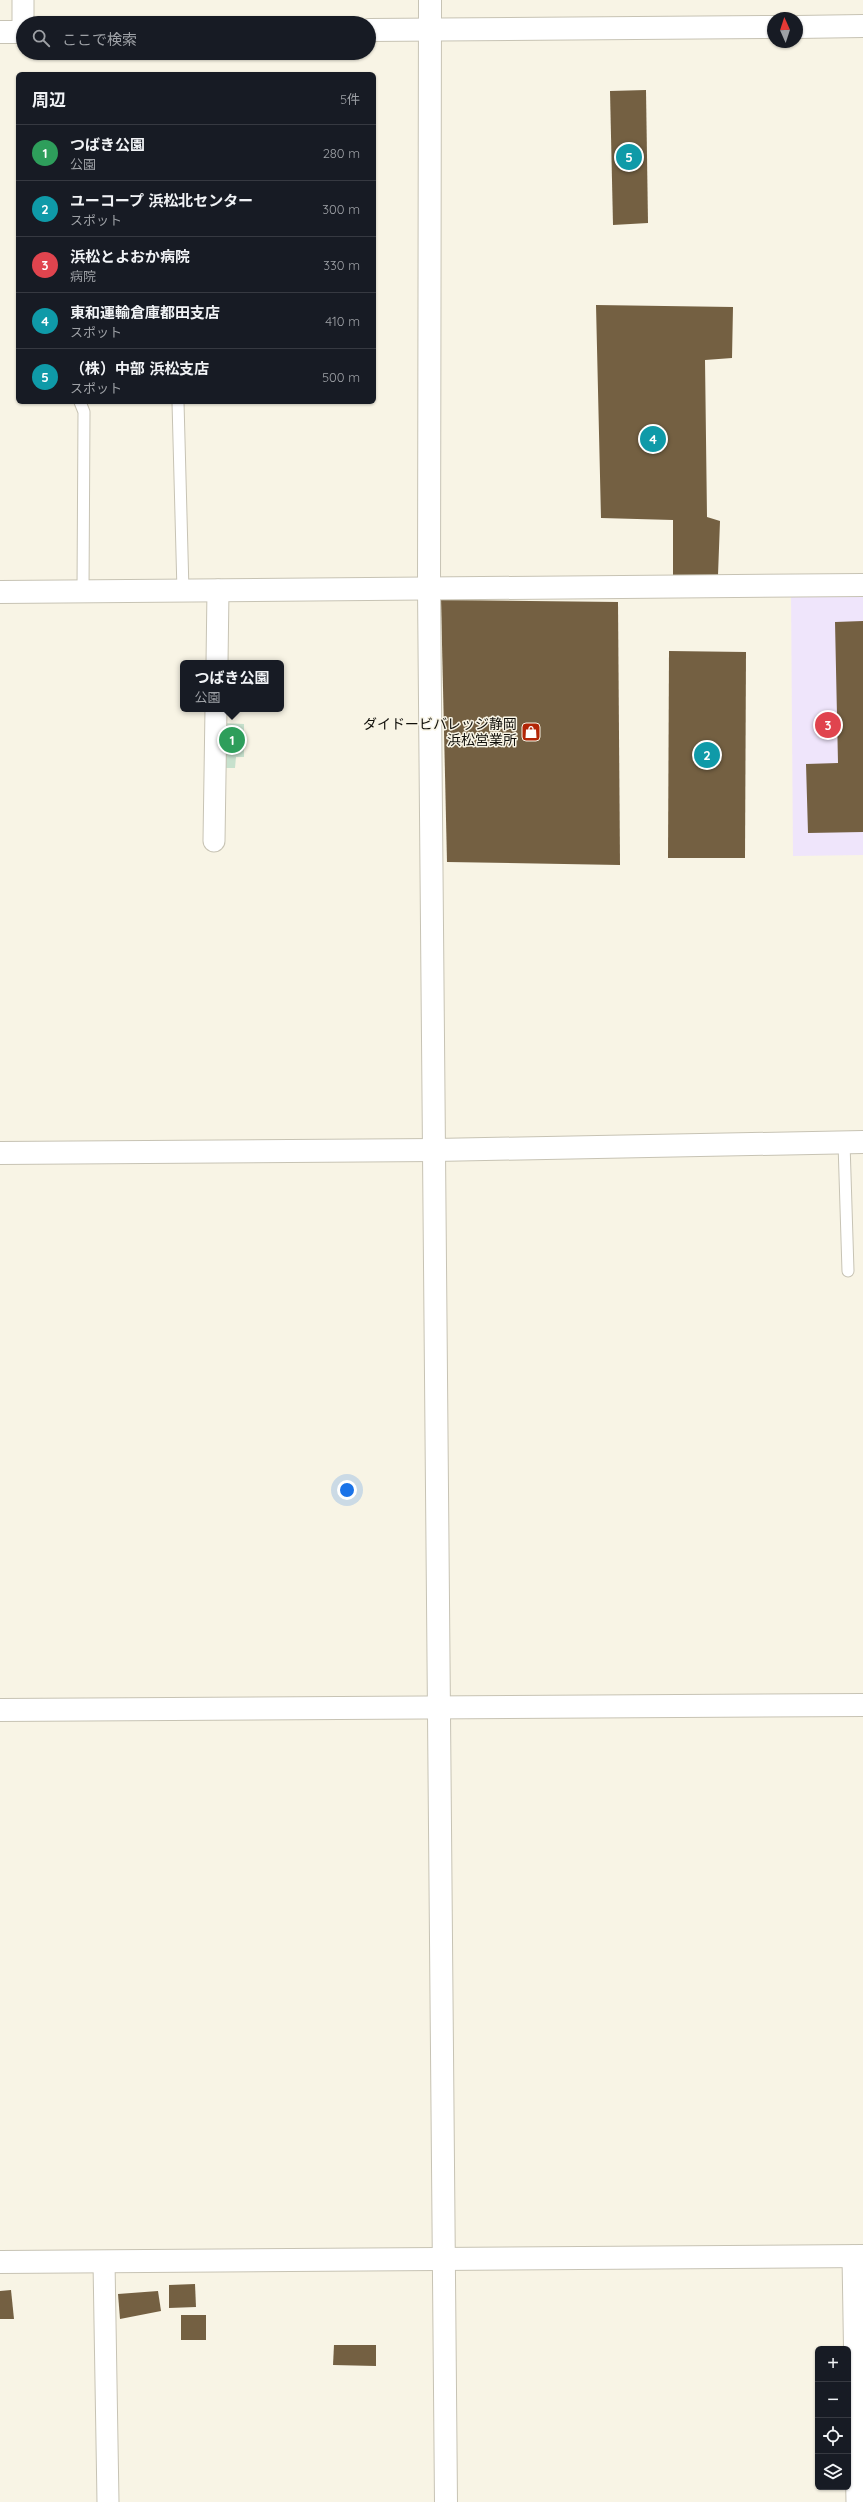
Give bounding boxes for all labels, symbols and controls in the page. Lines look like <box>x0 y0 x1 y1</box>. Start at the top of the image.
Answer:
north arrow <box>767 12 803 48</box>
search box <box>16 16 376 60</box>
icon: search <box>30 27 52 49</box>
text: ここで検索 <box>62 30 137 49</box>
text: 周辺 <box>32 89 66 110</box>
text: 5件 <box>340 91 360 107</box>
text: つばき公園 <box>70 135 145 154</box>
pin: 5 <box>616 142 642 172</box>
text: 1 <box>42 145 48 161</box>
text: 280 m <box>323 145 360 161</box>
text: 公園 <box>70 156 96 172</box>
text: ユーコープ 浜松北センター <box>70 191 253 210</box>
text: 2 <box>41 201 49 217</box>
text: 300 m <box>322 201 360 217</box>
text: スポット <box>70 212 122 228</box>
text: 浜松とよおか病院 <box>70 247 190 266</box>
text: 3 <box>42 257 48 273</box>
text: 330 m <box>323 257 360 273</box>
text: 病院 <box>70 268 96 284</box>
text: 東和運輸倉庫都田支店 <box>70 303 220 322</box>
text: 4 <box>41 313 49 329</box>
text: 410 m <box>325 313 360 329</box>
text: スポット <box>70 324 122 340</box>
text: （株）中部 浜松支店 <box>70 359 209 378</box>
text: 5 <box>41 369 49 385</box>
text: 500 m <box>322 369 360 385</box>
text: スポット <box>70 380 122 396</box>
pin: 4 <box>640 424 666 454</box>
popup <box>180 660 284 712</box>
text: つばき公園 <box>194 668 270 687</box>
text: 公園 <box>194 689 221 705</box>
pin: 3 <box>815 710 841 740</box>
place label: ダイドービバレッジ静岡 浜松営業所 <box>363 715 517 749</box>
shop icon: ダイドービバレッジ静岡 浜松営業所 <box>520 721 542 743</box>
pin: 1 <box>219 725 245 755</box>
pin: 2 <box>694 740 720 770</box>
your location <box>337 1480 357 1500</box>
map controls <box>815 2346 851 2490</box>
button: + <box>815 2346 851 2382</box>
button: − <box>815 2382 851 2418</box>
button: locate <box>815 2418 851 2454</box>
button: layers <box>815 2454 851 2490</box>

